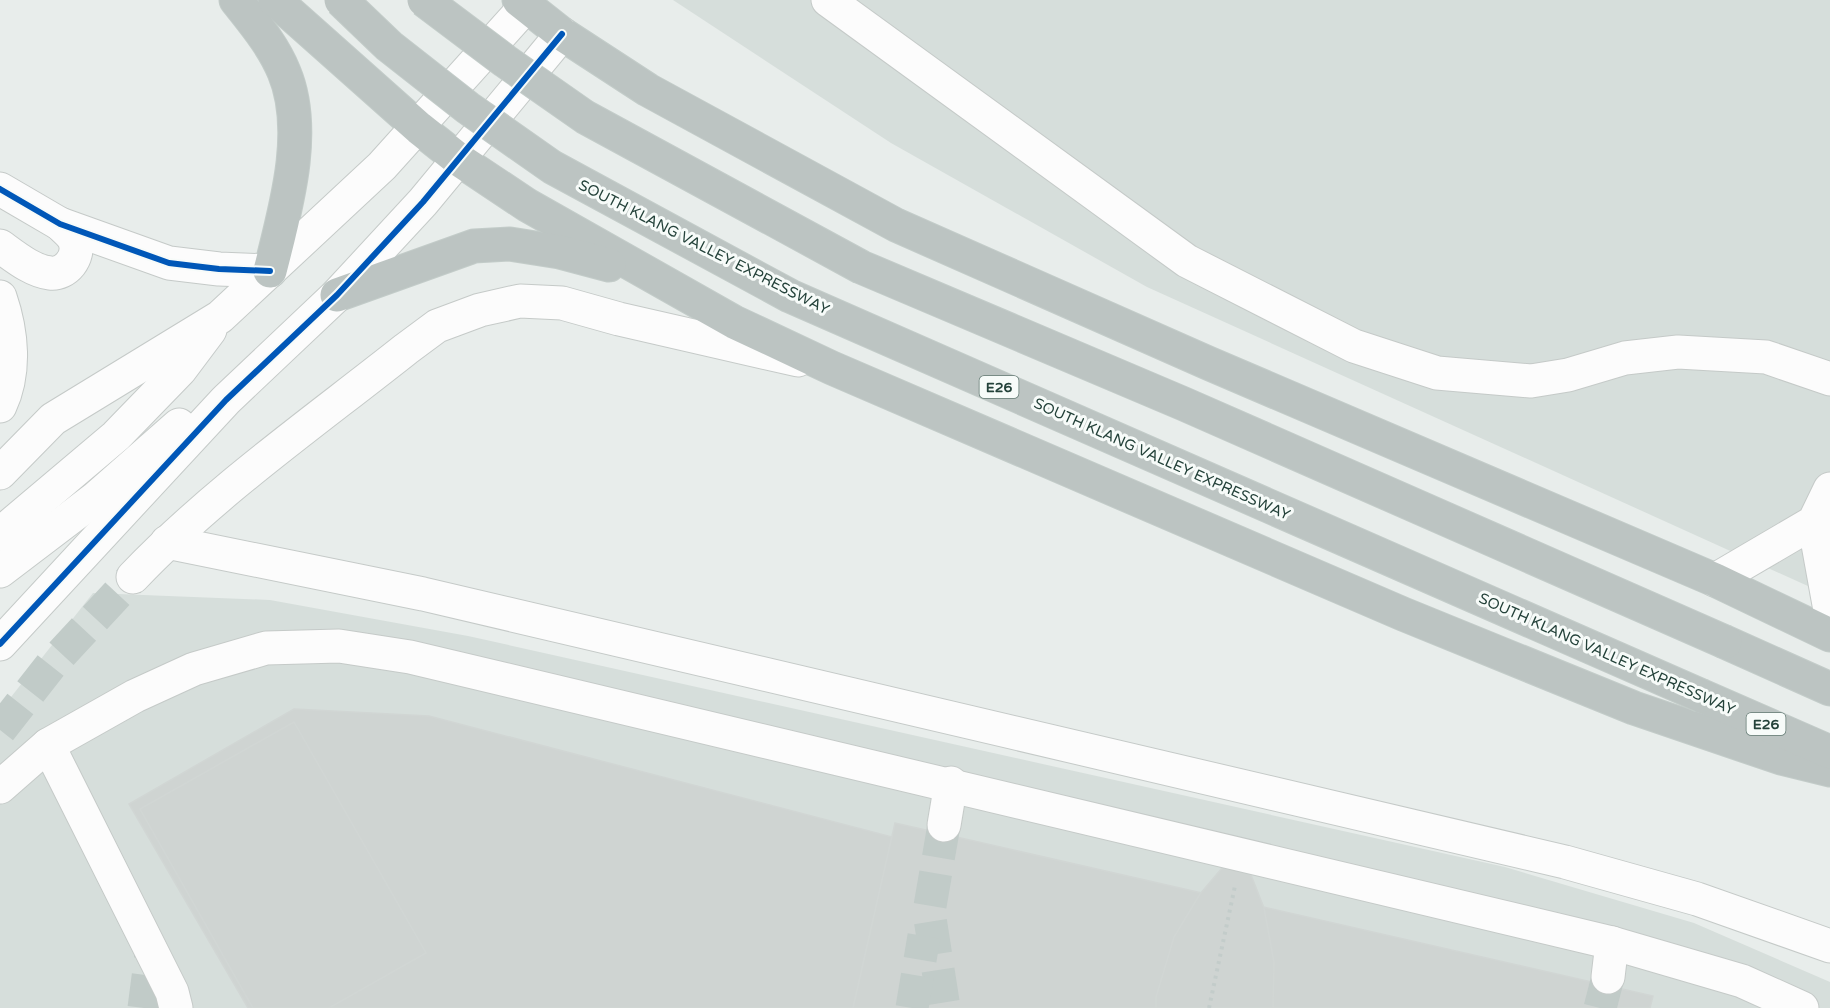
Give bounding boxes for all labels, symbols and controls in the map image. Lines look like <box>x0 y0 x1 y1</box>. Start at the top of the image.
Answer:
street label: SOUTH KLANG VALLEY EXPRESSWAY <box>576 176 833 318</box>
road number: E26 <box>980 376 1018 398</box>
street label: SOUTH KLANG VALLEY EXPRESSWAY <box>1031 394 1293 524</box>
street label: SOUTH KLANG VALLEY EXPRESSWAY <box>1476 589 1738 719</box>
road number: E26 <box>1746 713 1786 735</box>

